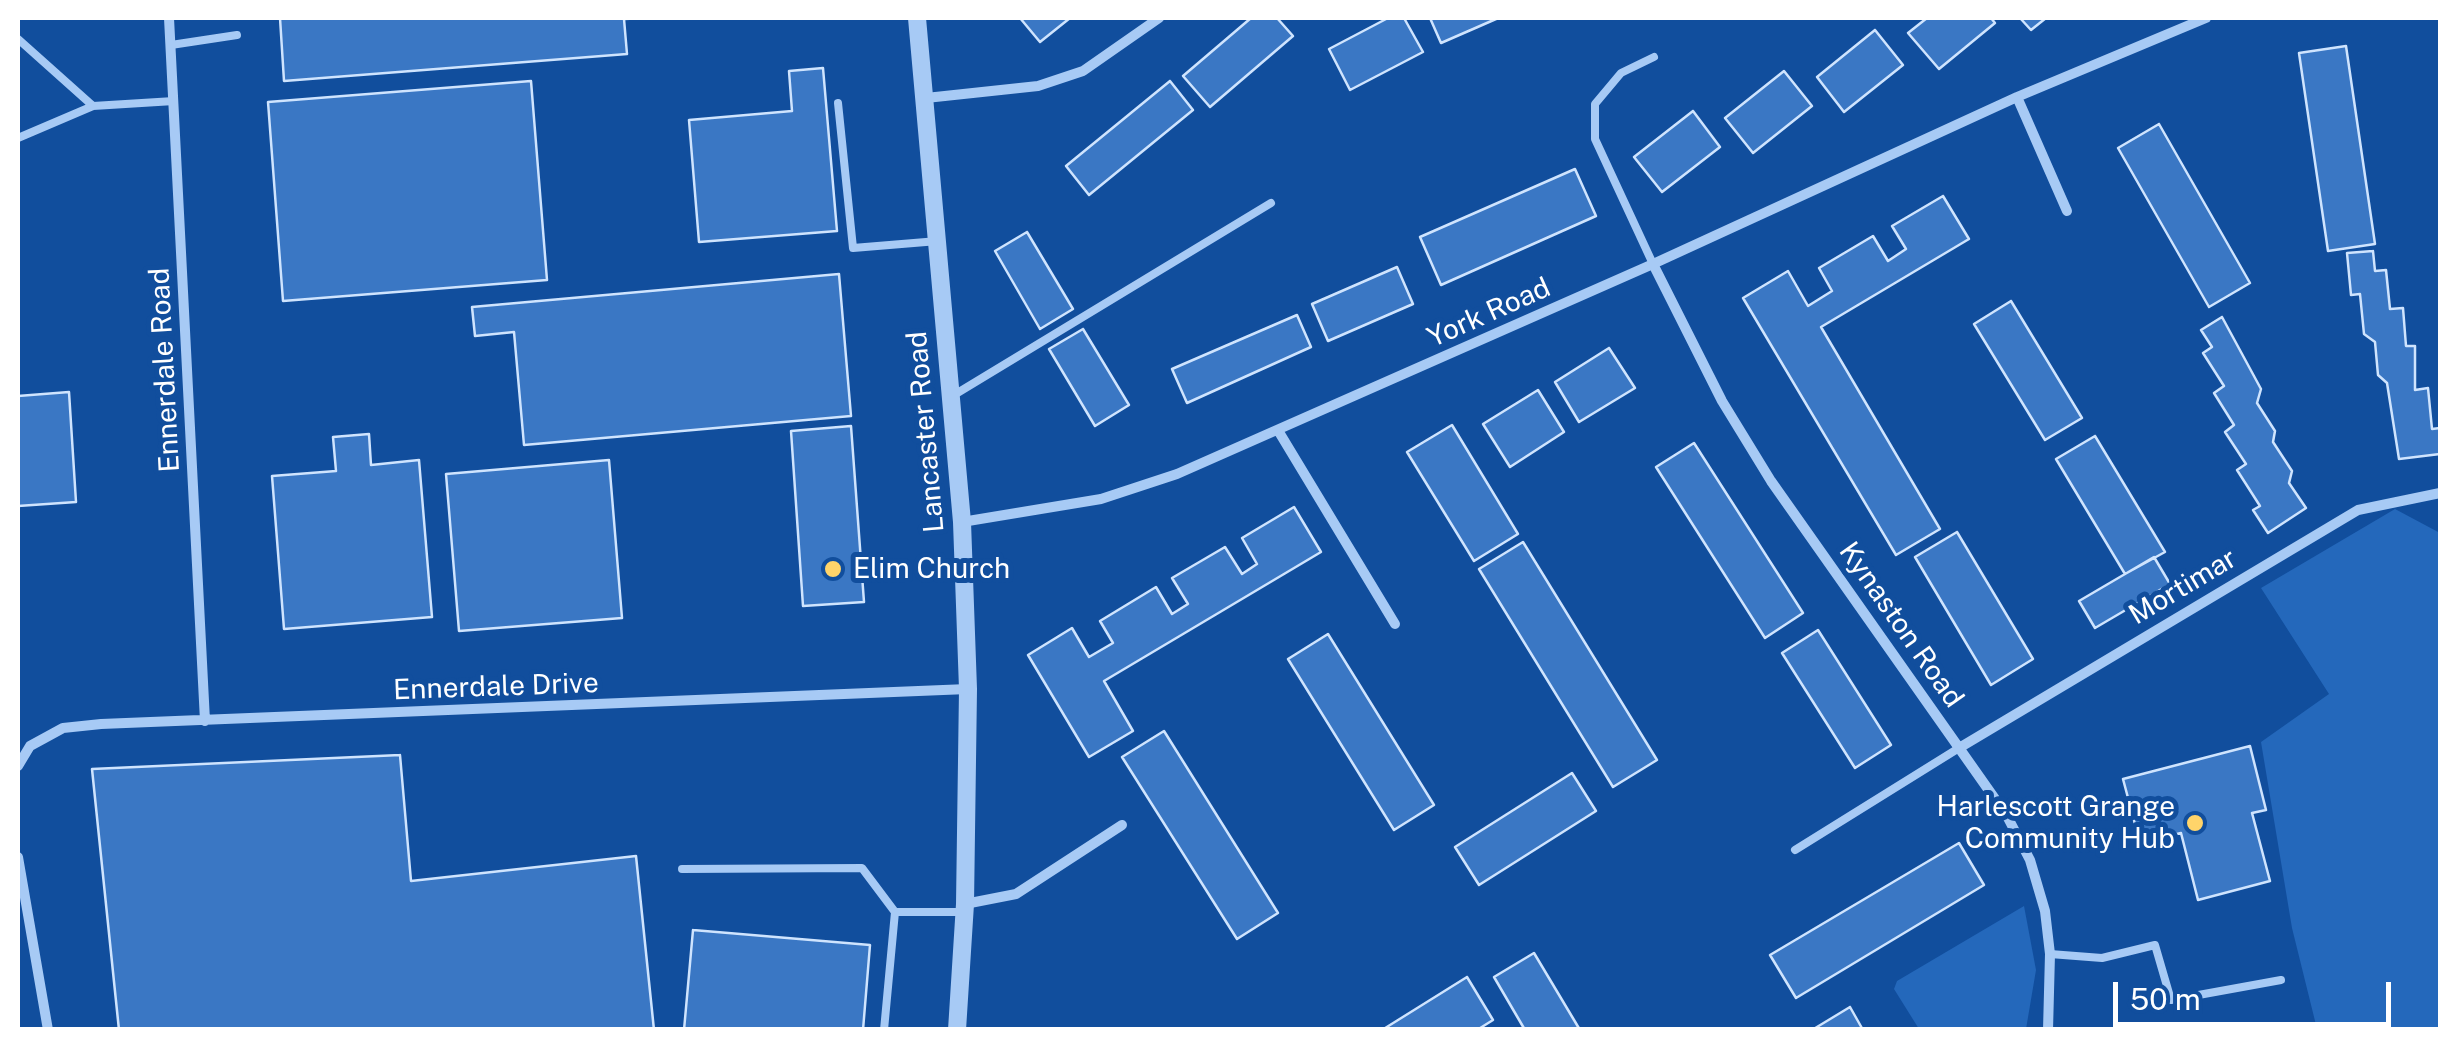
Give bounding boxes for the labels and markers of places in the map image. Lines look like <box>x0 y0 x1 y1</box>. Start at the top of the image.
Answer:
place label: Elim Church <box>853 552 1010 586</box>
marker: Elim Church <box>822 558 844 580</box>
place label: Harlescott Grange Community Hub <box>1937 790 2175 856</box>
marker: Harlescott Grange Community Hub <box>2184 812 2206 834</box>

